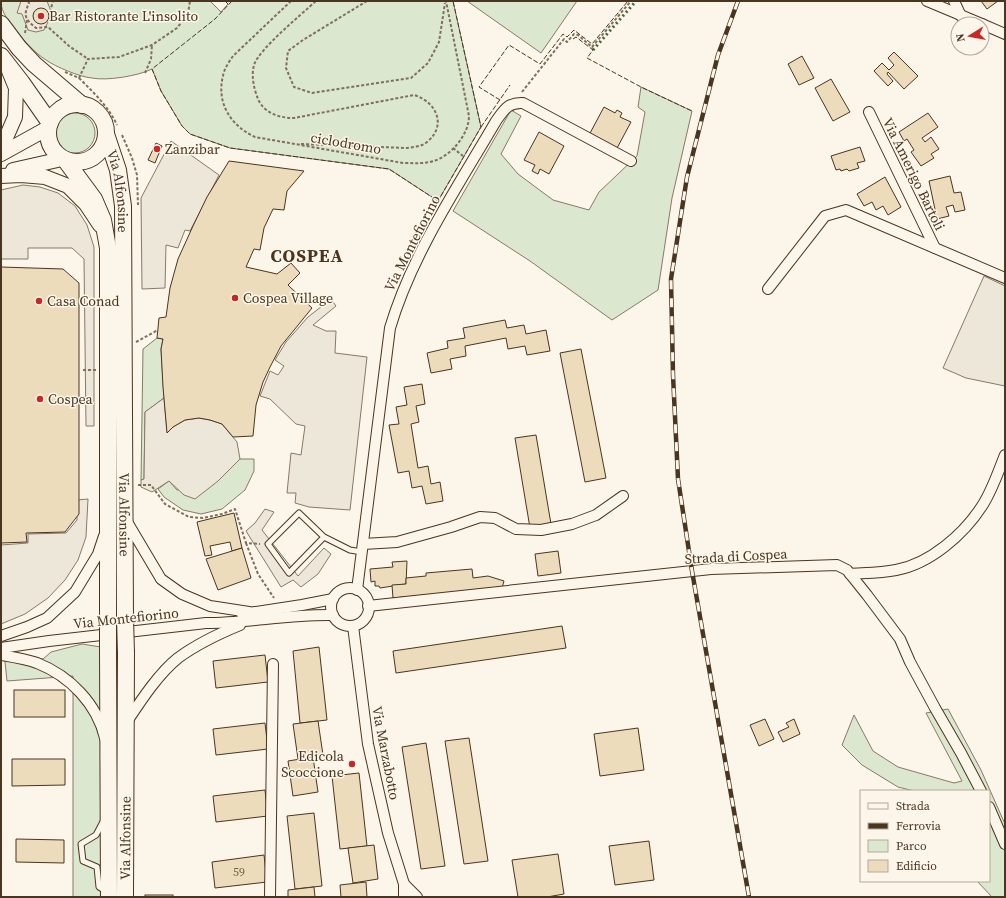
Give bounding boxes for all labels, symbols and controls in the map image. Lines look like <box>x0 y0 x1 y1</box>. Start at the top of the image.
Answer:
place label: Bar Ristorante L'insolito <box>49 6 199 26</box>
marker: Bar Ristorante L'insolito <box>36 11 46 21</box>
north arrow <box>950 16 990 56</box>
text: N <box>953 32 969 43</box>
street label: Via Amerigo Bartoli <box>878 114 950 234</box>
street label: ciclodromo <box>309 127 383 159</box>
place label: Zanzibar <box>165 139 220 159</box>
marker: Zanzibar <box>152 144 162 154</box>
street label: Via Alfonsine <box>102 147 133 233</box>
street label: Via Montefiorino <box>379 191 445 295</box>
district label: COSPEA <box>270 243 344 268</box>
place label: Cospea Village <box>243 288 333 308</box>
place label: Casa Conad <box>47 291 120 311</box>
marker: Cospea Village <box>230 293 240 303</box>
marker: Casa Conad <box>34 296 44 306</box>
place label: Cospea <box>48 389 94 409</box>
marker: Cospea <box>35 394 45 404</box>
street label: Via Alfonsine <box>114 473 135 557</box>
street label: Strada di Cospea <box>684 543 789 569</box>
street label: Via Montefiorino <box>72 602 180 633</box>
street label: Via Marzabotto <box>367 704 405 802</box>
place label: Edicola Scoccione <box>281 746 345 782</box>
marker: Edicola Scoccione <box>347 759 357 769</box>
legend <box>860 790 990 882</box>
street label: Via Alfonsine <box>115 796 135 880</box>
text: Strada <box>896 798 931 814</box>
text: Ferrovia <box>896 818 942 834</box>
text: Parco <box>896 838 927 854</box>
text: Edificio <box>896 858 937 874</box>
house number: 59 <box>233 864 245 880</box>

